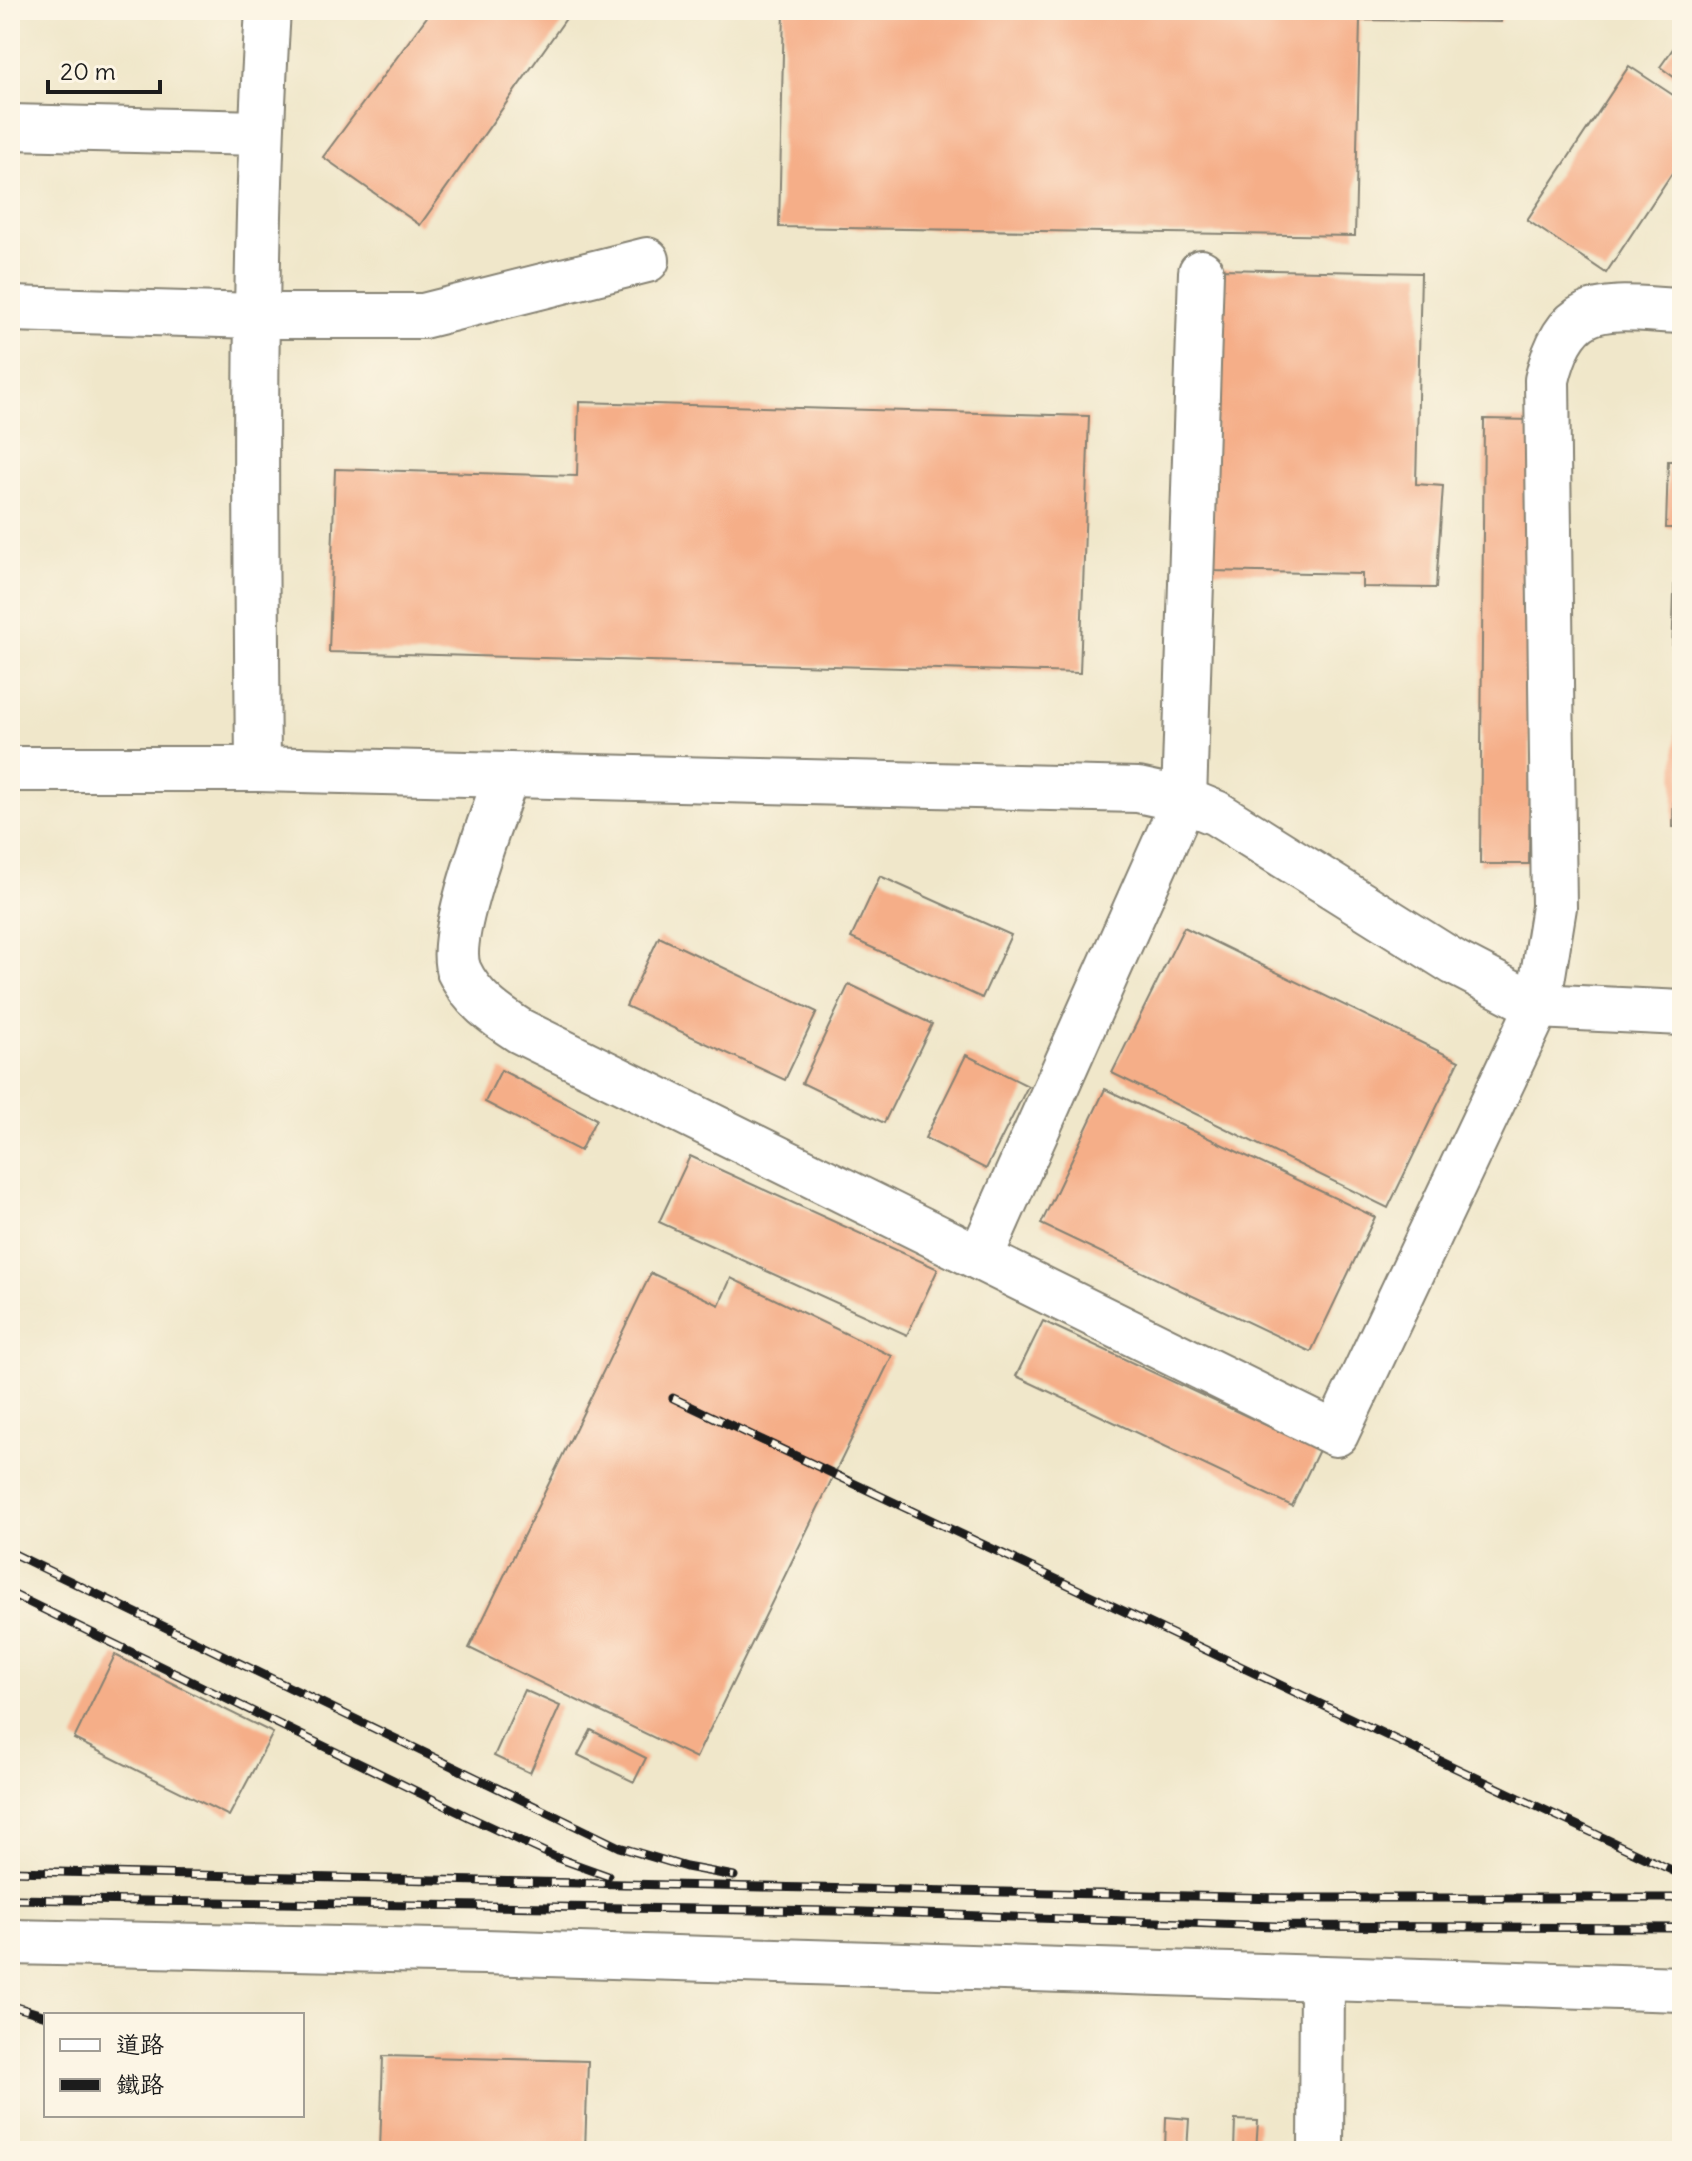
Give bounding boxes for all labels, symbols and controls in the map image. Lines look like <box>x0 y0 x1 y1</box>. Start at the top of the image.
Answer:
scale bar <box>48 44 160 94</box>
text: 20 m <box>60 56 116 86</box>
legend <box>44 2013 304 2117</box>
text: 道路 <box>116 2029 164 2059</box>
text: 鐵路 <box>116 2069 164 2099</box>

